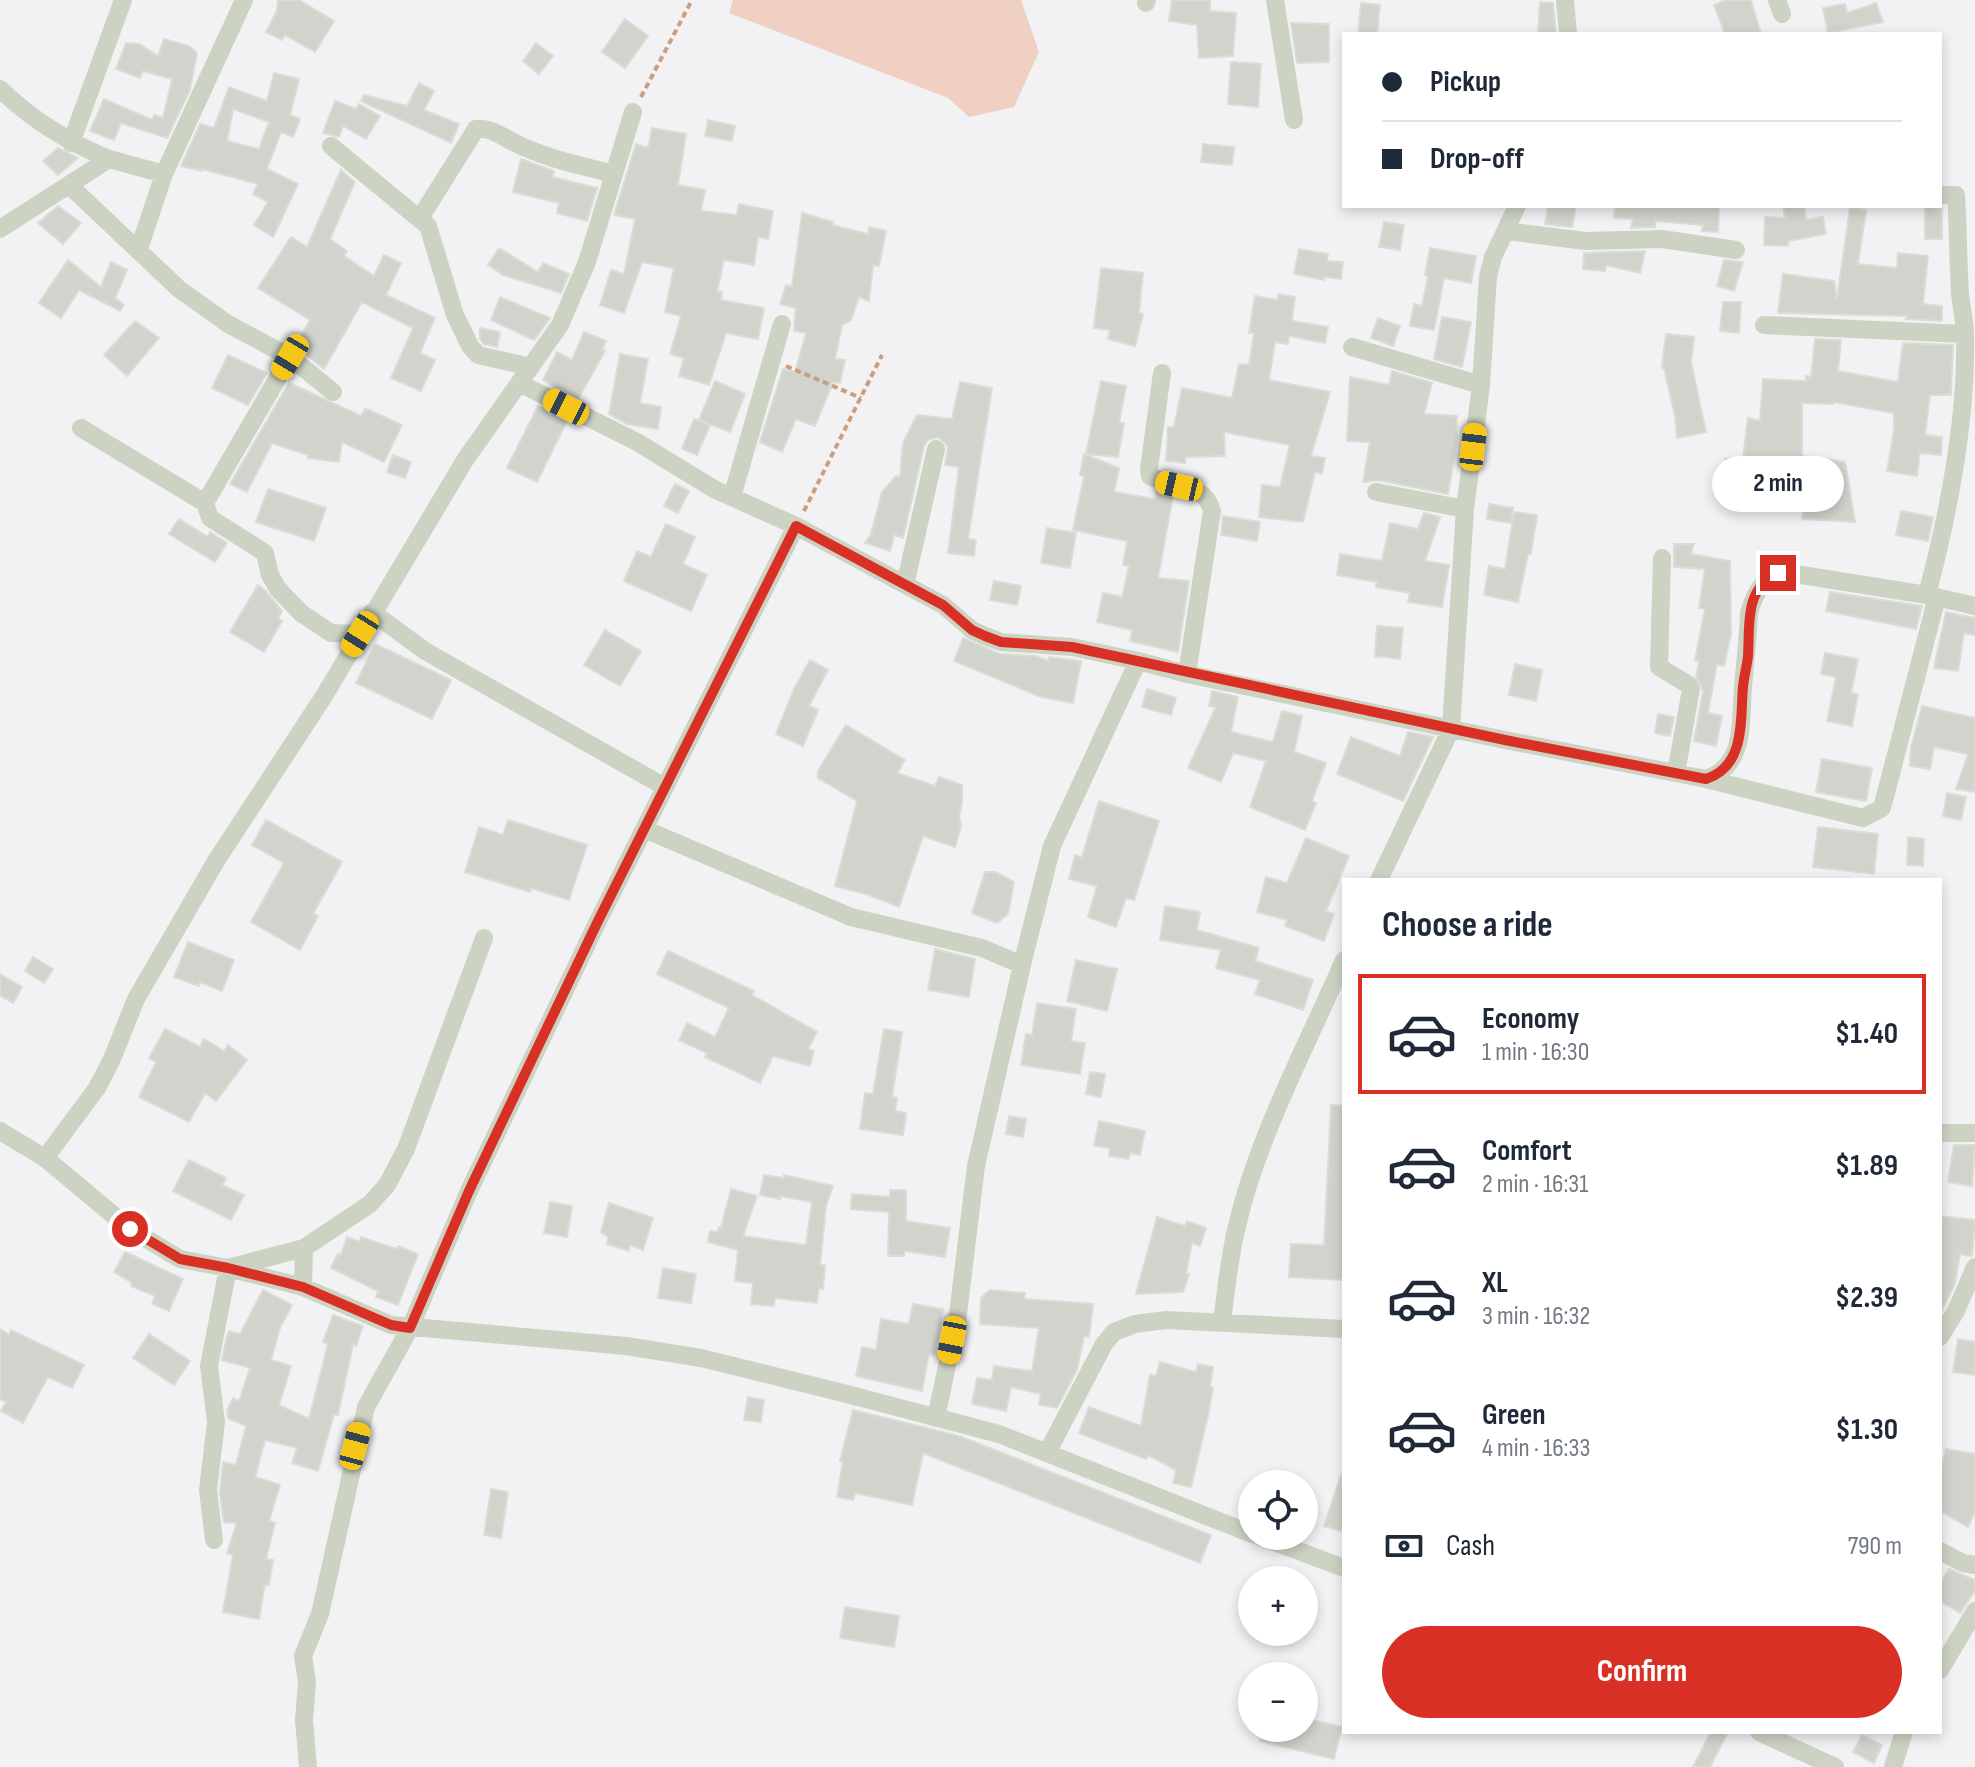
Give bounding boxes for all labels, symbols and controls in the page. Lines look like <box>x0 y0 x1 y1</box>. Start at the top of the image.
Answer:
text: Pickup <box>1430 64 1501 100</box>
text: Drop-off <box>1430 141 1524 177</box>
car <box>267 330 313 384</box>
car <box>539 385 593 429</box>
car <box>1458 422 1488 472</box>
callout: 2 min <box>1712 457 1844 513</box>
text: 2 min <box>1753 468 1803 499</box>
car <box>1153 469 1205 503</box>
route end <box>1760 555 1796 591</box>
car <box>337 607 383 661</box>
text: Choose a ride <box>1382 904 1553 947</box>
icon: car <box>1386 998 1458 1070</box>
text: Economy <box>1482 1001 1579 1037</box>
text: $1.40 <box>1835 1016 1898 1052</box>
text: 1 min · 16:30 <box>1482 1037 1589 1068</box>
icon: car <box>1386 1130 1458 1202</box>
text: Comfort <box>1482 1133 1572 1169</box>
text: $1.89 <box>1835 1148 1898 1184</box>
text: 2 min · 16:31 <box>1482 1169 1588 1200</box>
route start <box>112 1211 148 1247</box>
icon: car <box>1386 1262 1458 1334</box>
text: XL <box>1482 1265 1508 1301</box>
text: $2.39 <box>1835 1280 1898 1316</box>
text: 3 min · 16:32 <box>1482 1301 1590 1332</box>
car <box>936 1314 968 1366</box>
icon: car <box>1386 1394 1458 1466</box>
text: Green <box>1482 1397 1546 1433</box>
text: $1.30 <box>1836 1412 1898 1448</box>
car <box>337 1420 373 1472</box>
text: 4 min · 16:33 <box>1482 1433 1590 1464</box>
map controls <box>1238 1470 1318 1742</box>
button: locate <box>1238 1470 1318 1550</box>
icon: cash <box>1382 1524 1426 1568</box>
text: Cash <box>1446 1528 1495 1564</box>
text: 790 m <box>1848 1531 1902 1562</box>
button: + <box>1238 1566 1318 1646</box>
button: Confirm <box>1382 1626 1902 1718</box>
button: − <box>1238 1662 1318 1742</box>

